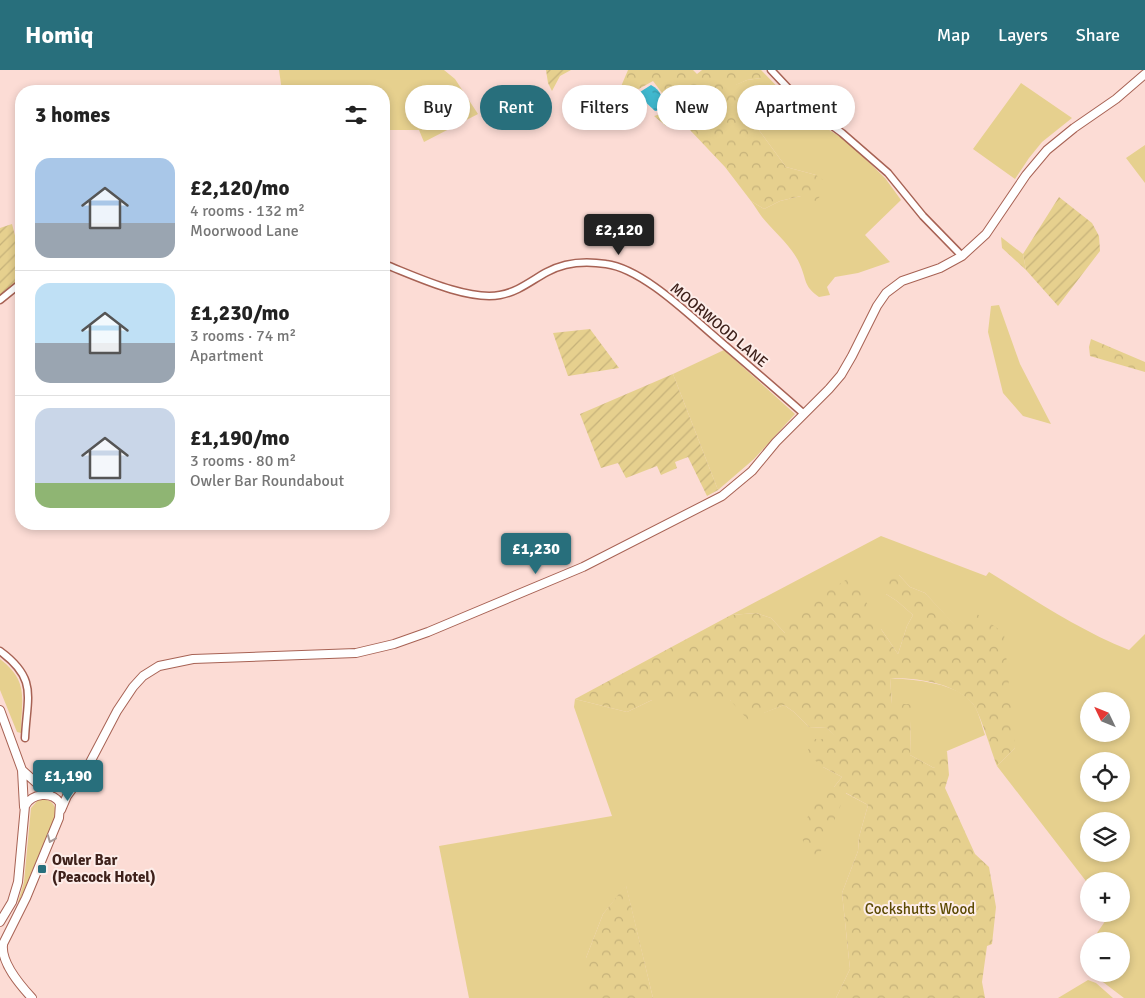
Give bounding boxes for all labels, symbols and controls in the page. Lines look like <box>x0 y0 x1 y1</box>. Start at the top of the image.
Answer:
text: Homiq <box>25 20 94 50</box>
text: Map <box>937 24 970 46</box>
text: Layers <box>998 24 1048 46</box>
text: Share <box>1076 24 1120 46</box>
chip: Buy <box>405 85 470 130</box>
chip: Rent <box>480 85 552 130</box>
chip: Filters <box>562 85 647 130</box>
chip: New <box>657 85 727 130</box>
chip: Apartment <box>737 85 855 130</box>
icon: filters <box>342 101 370 129</box>
text: 3 homes <box>35 102 110 128</box>
text: £2,120/mo <box>190 175 289 201</box>
icon: home <box>75 178 135 238</box>
text: 4 rooms · 132 m² <box>190 201 305 221</box>
pin: £2,120 <box>578 214 660 256</box>
text: £2,120 <box>595 220 643 240</box>
text: Moorwood Lane <box>190 221 299 241</box>
street label: MOORWOOD LANE <box>667 279 771 371</box>
text: £1,230/mo <box>190 300 289 326</box>
icon: home <box>75 303 135 363</box>
text: 3 rooms · 74 m² <box>190 326 296 346</box>
text: Apartment <box>190 346 263 366</box>
text: £1,190/mo <box>190 425 289 451</box>
icon: home <box>75 428 135 488</box>
text: 3 rooms · 80 m² <box>190 451 296 471</box>
text: Owler Bar Roundabout <box>190 471 344 491</box>
pin: £1,230 <box>495 532 577 575</box>
text: £1,230 <box>512 539 560 559</box>
north arrow <box>1080 692 1130 742</box>
map controls <box>1080 692 1130 982</box>
button: locate <box>1080 752 1130 802</box>
pin: £1,190 <box>27 760 109 802</box>
text: £1,190 <box>44 766 92 786</box>
button: layers <box>1080 812 1130 862</box>
one-way arrow <box>46 834 57 843</box>
place label: Owler Bar (Peacock Hotel) <box>52 851 156 886</box>
marker: Owler Bar (Peacock Hotel) <box>36 863 48 875</box>
button: + <box>1080 872 1130 922</box>
park label: Cockshutts Wood <box>865 900 975 918</box>
button: − <box>1080 932 1130 982</box>

